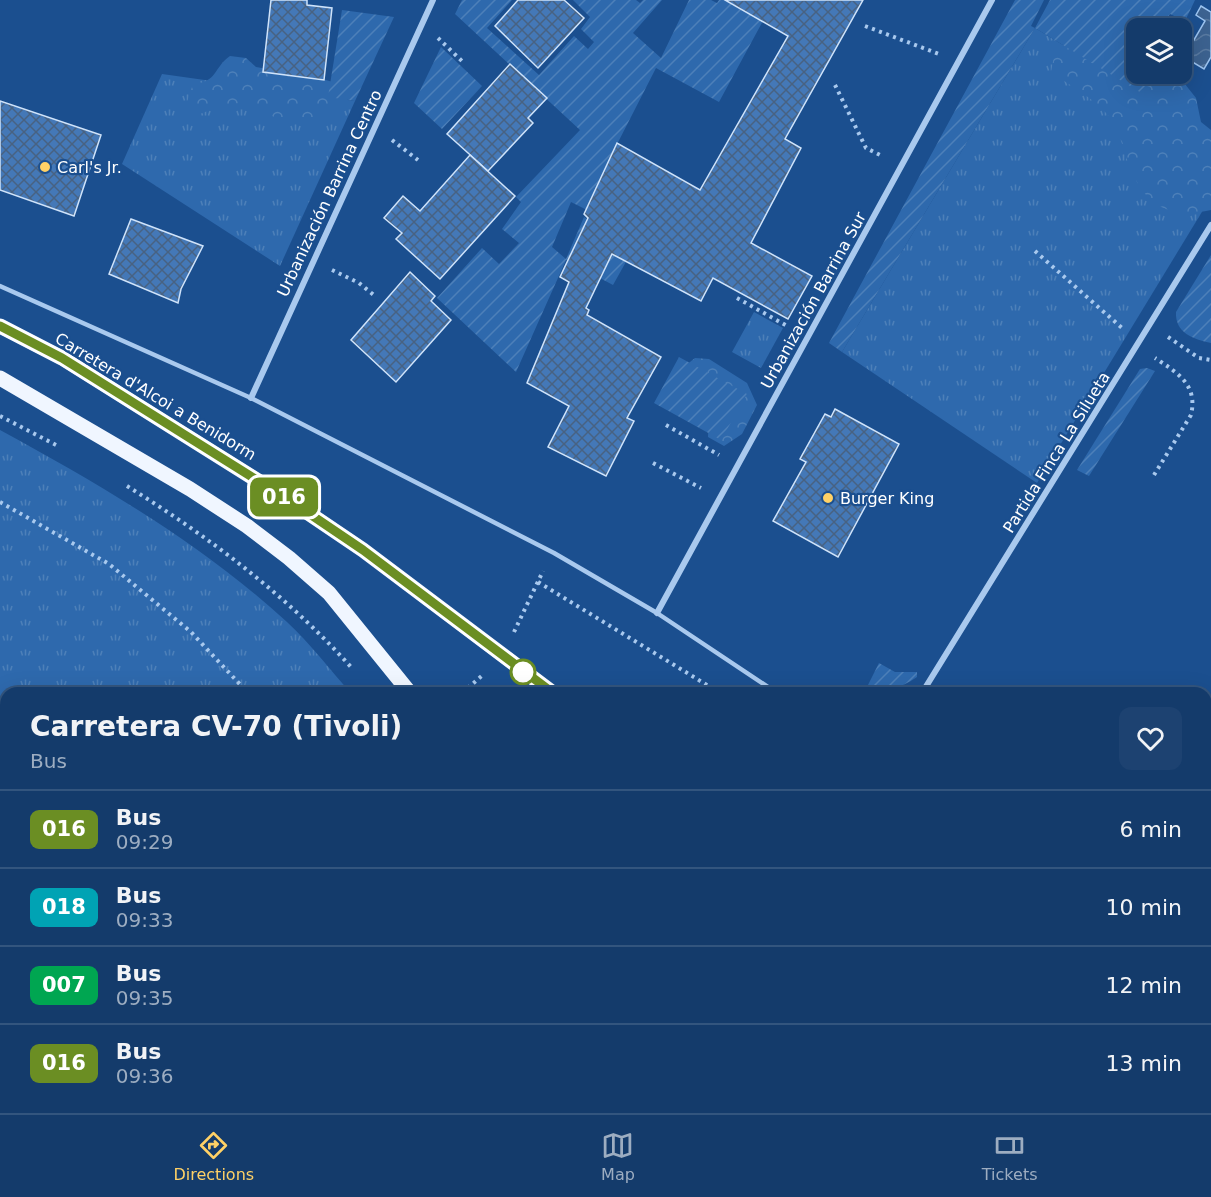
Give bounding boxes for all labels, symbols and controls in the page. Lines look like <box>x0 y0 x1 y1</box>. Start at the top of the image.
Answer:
map controls <box>1126 18 1192 84</box>
button: layers <box>1126 18 1192 84</box>
street label: Urbanización Barrina Centro <box>273 87 386 300</box>
place label: Carl's Jr. <box>57 158 122 177</box>
marker: Carl's Jr. <box>38 160 52 174</box>
street label: Urbanización Barrina Sur <box>757 208 870 392</box>
street label: Carretera d'Alcoi a Benidorm <box>52 329 260 464</box>
street label: Partida Finca La Silueta <box>999 368 1114 536</box>
line badge: 016 <box>250 478 318 516</box>
text: 016 <box>262 485 306 509</box>
place label: Burger King <box>840 489 934 508</box>
marker: Burger King <box>821 491 835 505</box>
unlabelled marker <box>510 659 536 685</box>
button: heart <box>1119 707 1182 770</box>
text: Carretera CV-70 (Tivoli) <box>30 710 402 743</box>
text: Bus <box>30 749 67 773</box>
text: Bus <box>116 805 161 830</box>
text: 016 <box>42 817 86 841</box>
text: 6 min <box>1120 817 1182 842</box>
text: 09:29 <box>116 830 173 854</box>
text: Bus <box>116 883 161 908</box>
text: 018 <box>42 895 86 919</box>
text: 10 min <box>1106 895 1182 920</box>
text: 09:33 <box>116 908 173 932</box>
text: Bus <box>116 961 161 986</box>
text: 007 <box>42 973 86 997</box>
text: 12 min <box>1106 973 1182 998</box>
text: 09:35 <box>116 986 173 1010</box>
text: Bus <box>116 1039 161 1064</box>
text: 016 <box>42 1051 86 1075</box>
text: 13 min <box>1106 1051 1182 1076</box>
text: 09:36 <box>116 1064 173 1088</box>
tab: Directions <box>173 1129 254 1184</box>
tab: Map <box>601 1129 635 1184</box>
tab: Tickets <box>982 1129 1037 1184</box>

